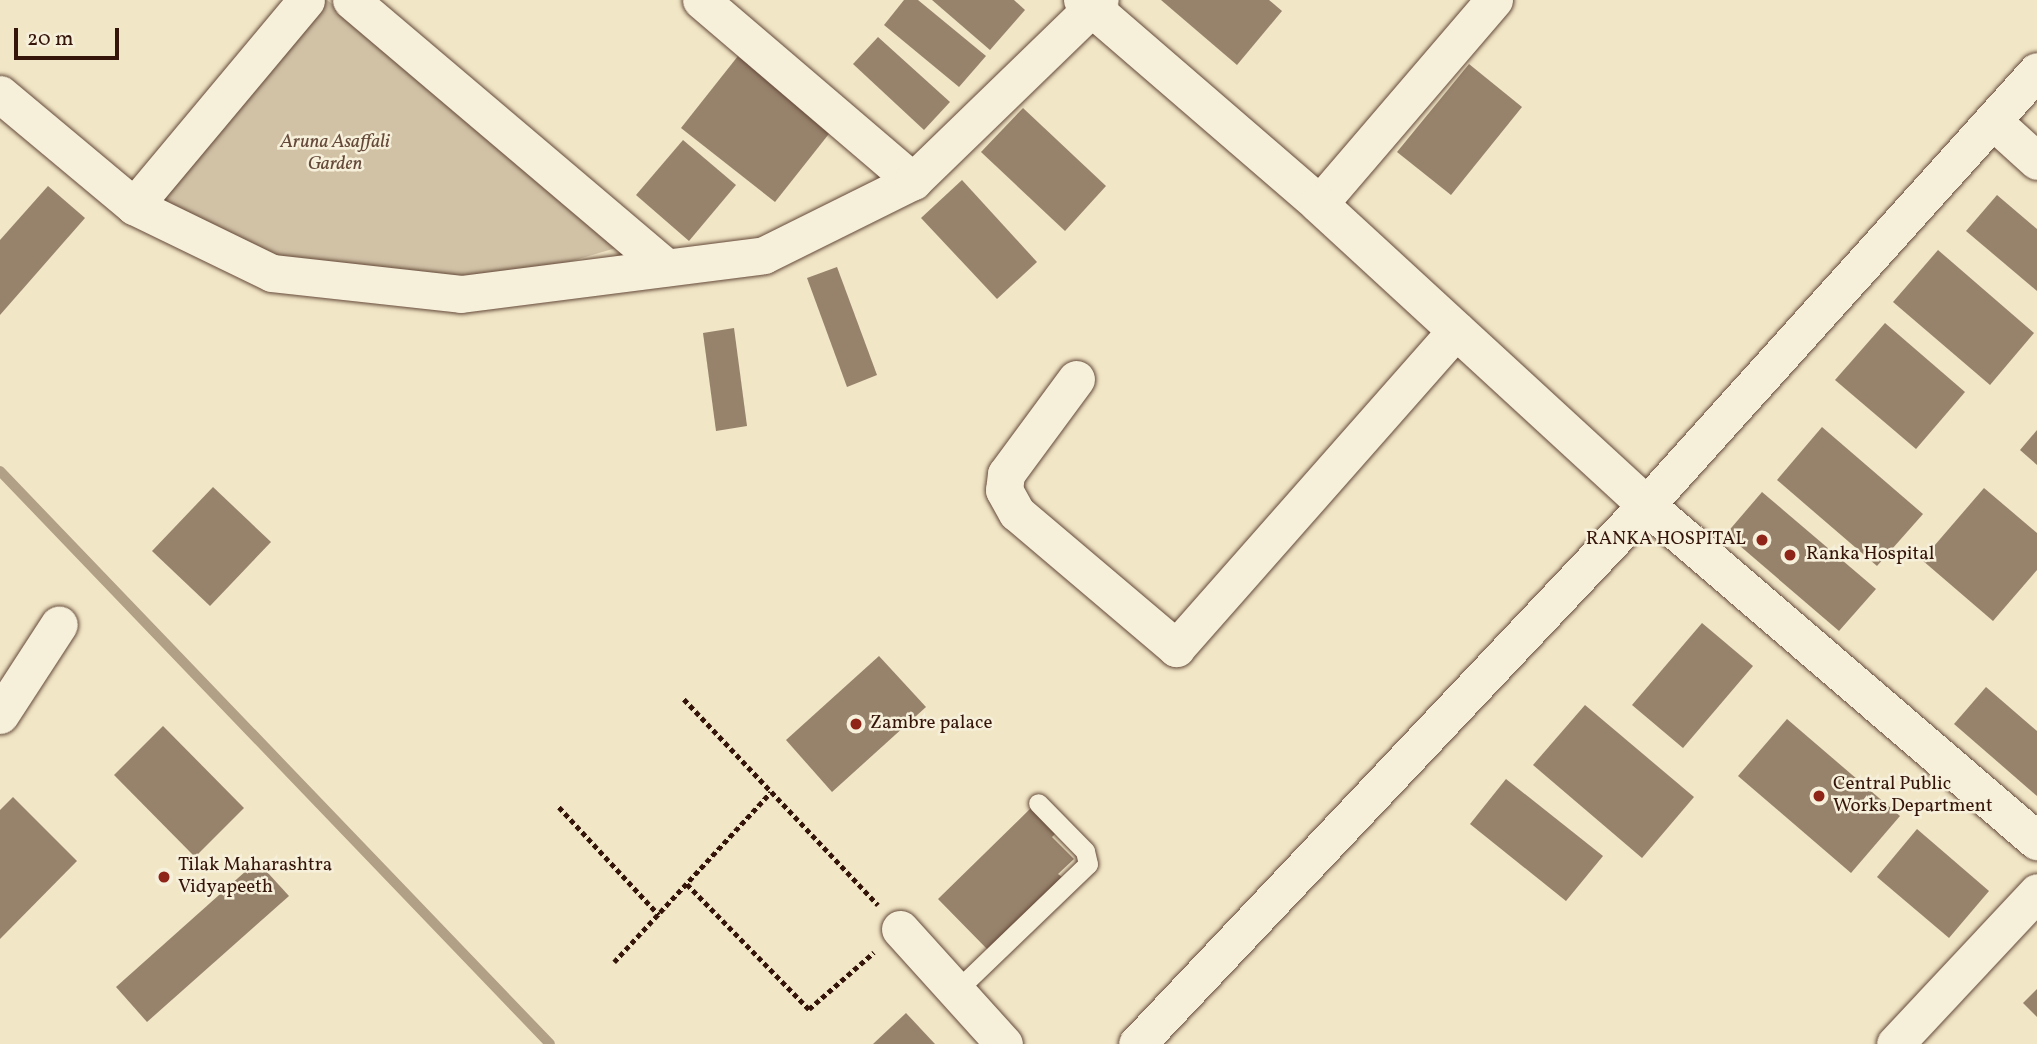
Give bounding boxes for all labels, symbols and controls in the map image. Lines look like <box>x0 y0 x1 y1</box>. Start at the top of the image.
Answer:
scale bar <box>18 14 122 58</box>
text: 20 m <box>27 25 73 54</box>
park label: Aruna Asaffali Garden <box>280 132 390 176</box>
place label: RANKA HOSPITAL <box>1586 529 1746 551</box>
marker: RANKA HOSPITAL <box>1752 530 1772 550</box>
place label: Ranka Hospital <box>1806 544 1934 566</box>
marker: Ranka Hospital <box>1780 545 1800 565</box>
place label: Zambre palace <box>870 713 992 735</box>
marker: Zambre palace <box>848 716 864 732</box>
place label: Central Public Works Department <box>1833 774 1993 818</box>
marker: Central Public Works Department <box>1811 788 1827 804</box>
place label: Tilak Maharashtra Vidyapeeth <box>178 855 332 899</box>
marker: Tilak Maharashtra Vidyapeeth <box>156 869 172 885</box>

